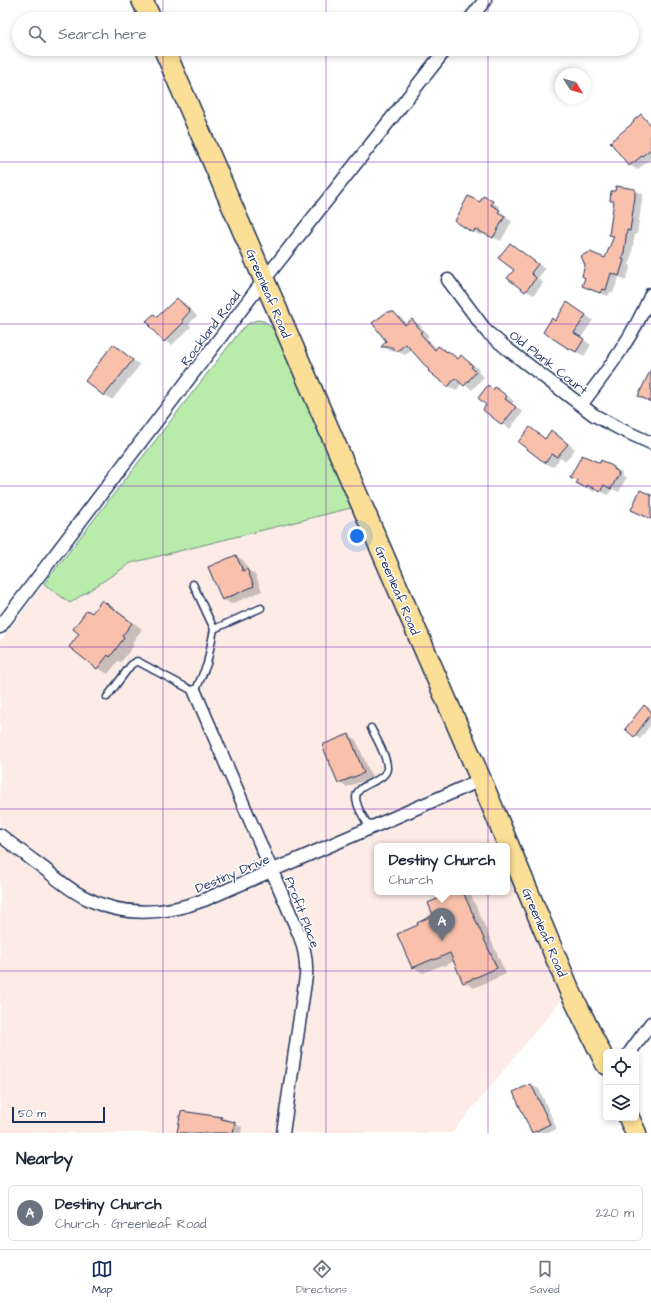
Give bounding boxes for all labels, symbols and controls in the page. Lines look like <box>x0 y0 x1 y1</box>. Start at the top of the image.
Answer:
search box <box>12 12 639 56</box>
icon: search <box>26 23 48 45</box>
text: Search here <box>58 24 147 45</box>
north arrow <box>555 68 591 104</box>
street label: Greenleaf Road <box>241 246 295 341</box>
street label: Rockland Road <box>177 287 245 370</box>
street label: Old Plank Court <box>505 327 592 400</box>
your location <box>347 526 367 546</box>
street label: Greenleaf Road <box>370 543 424 638</box>
popup <box>374 843 510 895</box>
street label: Destiny Drive <box>192 850 273 899</box>
text: Destiny Church <box>389 850 495 871</box>
text: Church <box>389 871 433 889</box>
street label: Profit Place <box>280 874 324 951</box>
street label: Greenleaf Road <box>517 885 571 980</box>
pin: A <box>429 908 455 941</box>
map controls <box>603 1049 639 1121</box>
button: locate <box>603 1049 639 1085</box>
button: layers <box>603 1085 639 1121</box>
scale bar <box>12 1105 105 1124</box>
text: 50 m <box>18 1106 46 1121</box>
text: Nearby <box>16 1147 73 1171</box>
text: Destiny Church <box>55 1194 161 1215</box>
text: A <box>26 1204 34 1222</box>
text: 220 m <box>596 1204 634 1222</box>
text: Church · Greenleaf Road <box>55 1215 207 1233</box>
tab: Map <box>91 1258 113 1297</box>
tab: Directions <box>296 1258 347 1297</box>
tab: Saved <box>530 1258 560 1297</box>

